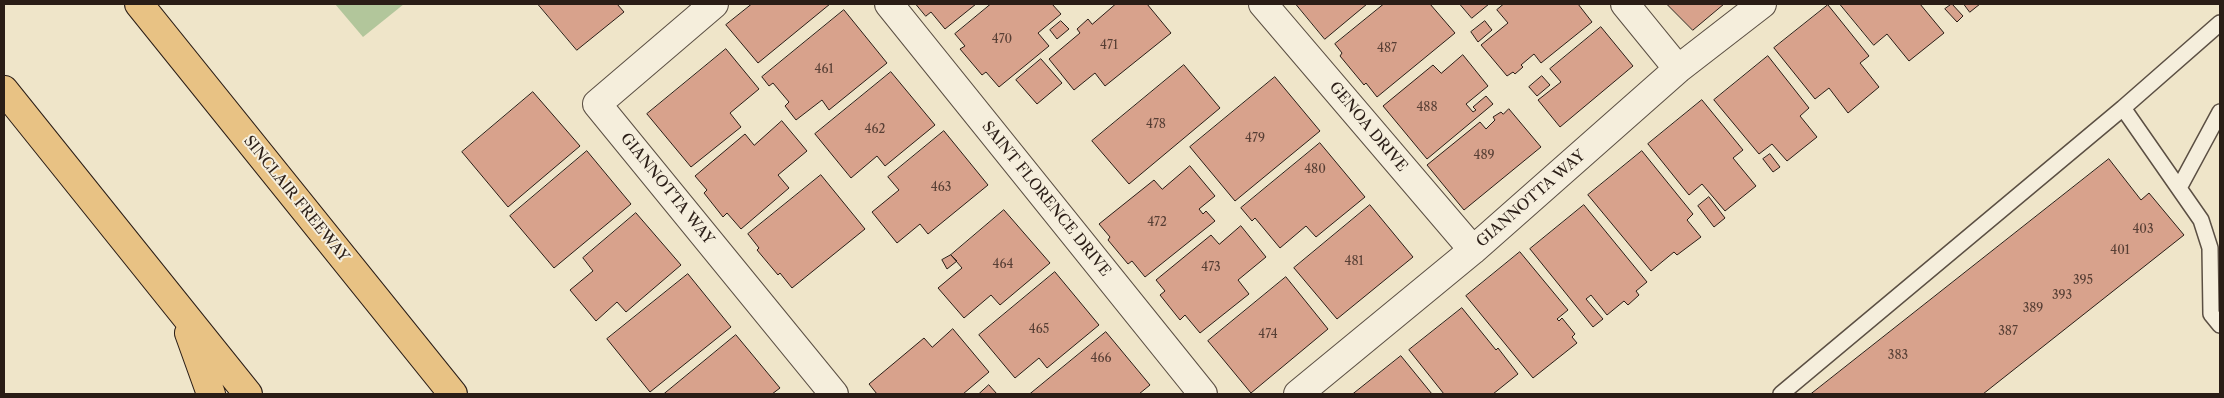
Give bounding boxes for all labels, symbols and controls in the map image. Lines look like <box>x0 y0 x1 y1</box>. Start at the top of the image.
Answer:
house number: 470 <box>992 33 1012 47</box>
house number: 471 <box>1100 39 1118 53</box>
house number: 487 <box>1377 42 1397 56</box>
house number: 461 <box>814 63 834 77</box>
street label: GENOA DRIVE <box>1325 78 1411 176</box>
house number: 488 <box>1416 101 1438 115</box>
street label: SAINT FLORENCE DRIVE <box>978 118 1114 280</box>
house number: 478 <box>1146 118 1166 132</box>
house number: 462 <box>865 123 885 137</box>
street label: GIANNOTTA WAY <box>616 130 718 248</box>
street label: SINCLAIR FREEWAY <box>240 132 352 266</box>
house number: 479 <box>1245 132 1265 146</box>
street label: GIANNOTTA WAY <box>1473 147 1589 251</box>
house number: 489 <box>1473 149 1495 163</box>
house number: 480 <box>1304 163 1326 177</box>
house number: 463 <box>931 181 951 195</box>
house number: 472 <box>1147 216 1167 230</box>
house number: 403 <box>2132 223 2154 237</box>
house number: 401 <box>2110 244 2130 258</box>
house number: 481 <box>1344 255 1364 269</box>
house number: 464 <box>993 258 1013 272</box>
house number: 473 <box>1201 261 1221 275</box>
house number: 395 <box>2073 274 2093 288</box>
house number: 393 <box>2052 289 2072 303</box>
house number: 389 <box>2023 302 2043 316</box>
house number: 465 <box>1029 323 1049 337</box>
house number: 387 <box>1998 325 2018 339</box>
house number: 474 <box>1258 328 1278 342</box>
house number: 383 <box>1888 349 1908 363</box>
house number: 466 <box>1091 352 1111 366</box>

